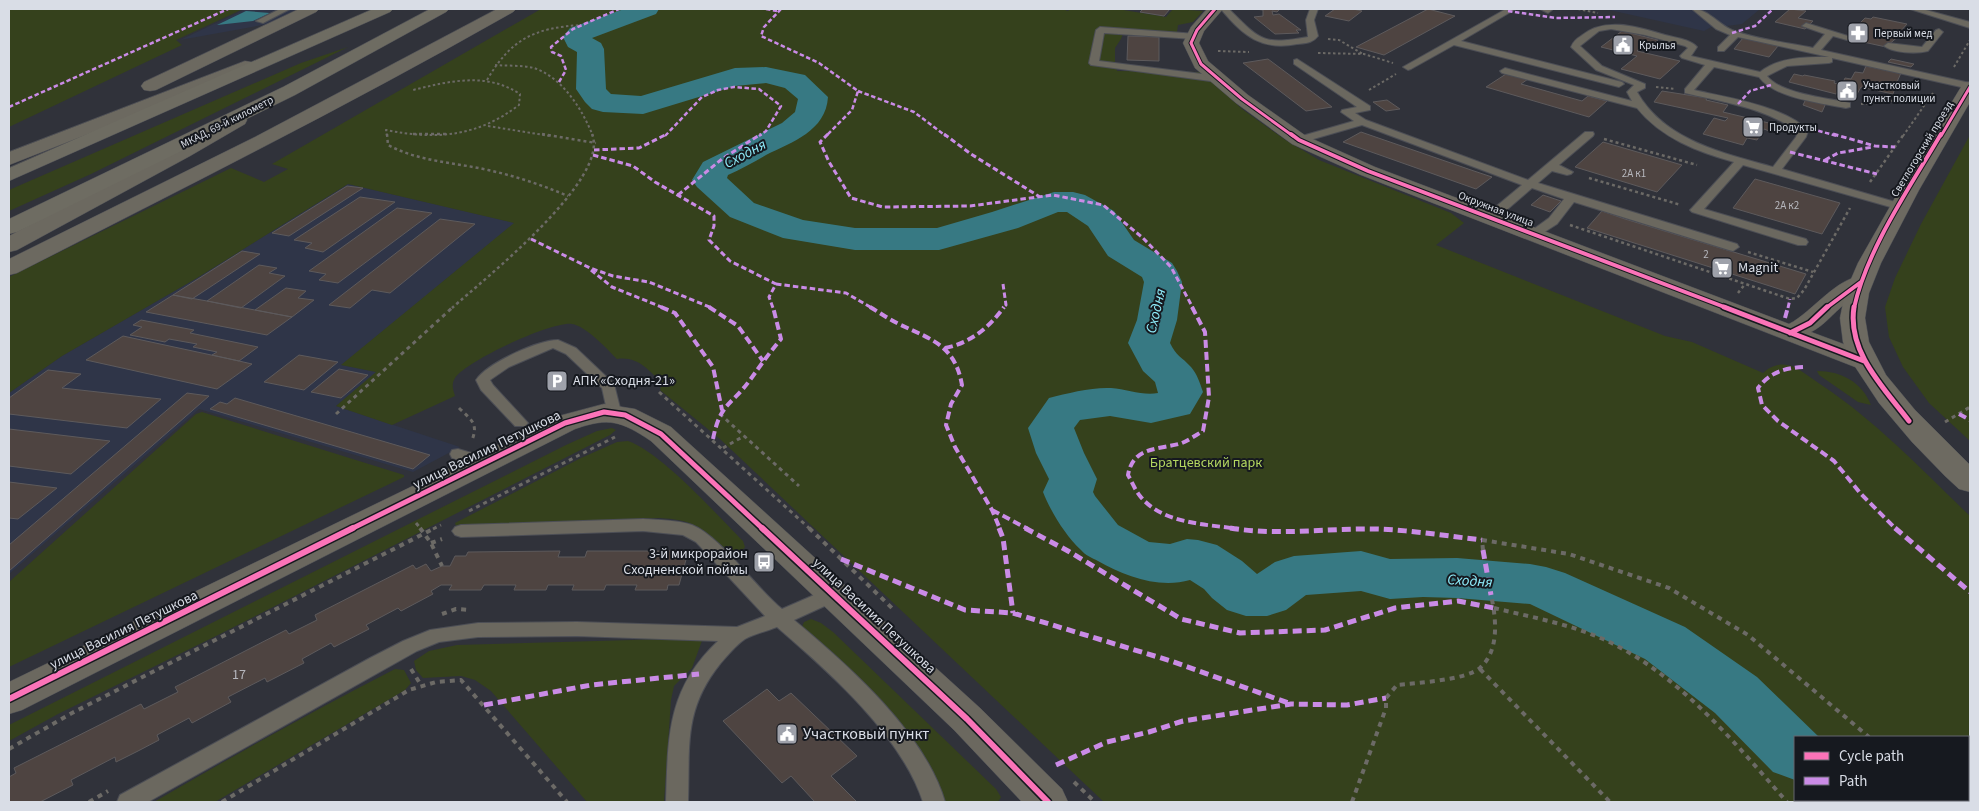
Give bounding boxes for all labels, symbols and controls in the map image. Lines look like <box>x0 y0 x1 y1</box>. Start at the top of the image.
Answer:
pharmacy icon: Первый мед <box>1846 21 1870 45</box>
place label: Первый мед <box>1874 26 1932 41</box>
public building icon: Крылья <box>1611 33 1635 57</box>
place label: Крылья <box>1639 38 1676 53</box>
place label: Участковый пункт полиции <box>1863 78 1936 106</box>
public building icon: Участковый пункт полиции <box>1835 79 1859 103</box>
street label: МКАД, 69-й километр <box>178 92 276 152</box>
street label: Светлогорский проезд <box>1887 98 1957 200</box>
supermarket icon: Продукты <box>1741 115 1765 139</box>
place label: Продукты <box>1769 120 1817 135</box>
water label: Сходня <box>720 134 770 174</box>
house number: 2А к1 <box>1622 166 1646 181</box>
street label: Окружная улица <box>1456 188 1536 230</box>
house number: 2А к2 <box>1775 198 1799 213</box>
house number: 2 <box>1703 247 1709 262</box>
supermarket icon: Magnit <box>1710 256 1734 280</box>
place label: Magnit <box>1738 258 1778 278</box>
water label: Сходня <box>1141 287 1171 335</box>
parking icon: АПК «Сходня-21» <box>545 369 569 393</box>
place label: АПК «Сходня-21» <box>573 371 675 391</box>
street label: улица Василия Петушкова <box>410 405 564 495</box>
park label: Братцевский парк <box>1150 453 1262 473</box>
place label: 3-й микрорайон Сходненской поймы <box>623 544 748 580</box>
bus stop icon: 3-й микрорайон Сходненской поймы <box>752 550 776 574</box>
street label: улица Василия Петушкова <box>808 553 940 679</box>
water label: Сходня <box>1447 569 1493 593</box>
street label: улица Василия Петушкова <box>47 585 201 675</box>
house number: 17 <box>232 665 246 685</box>
public building icon: Участковый пункт <box>775 722 799 746</box>
place label: Участковый пункт <box>803 723 929 745</box>
legend <box>1794 736 1969 801</box>
text: Cycle path <box>1839 746 1904 767</box>
text: Path <box>1839 771 1867 792</box>

